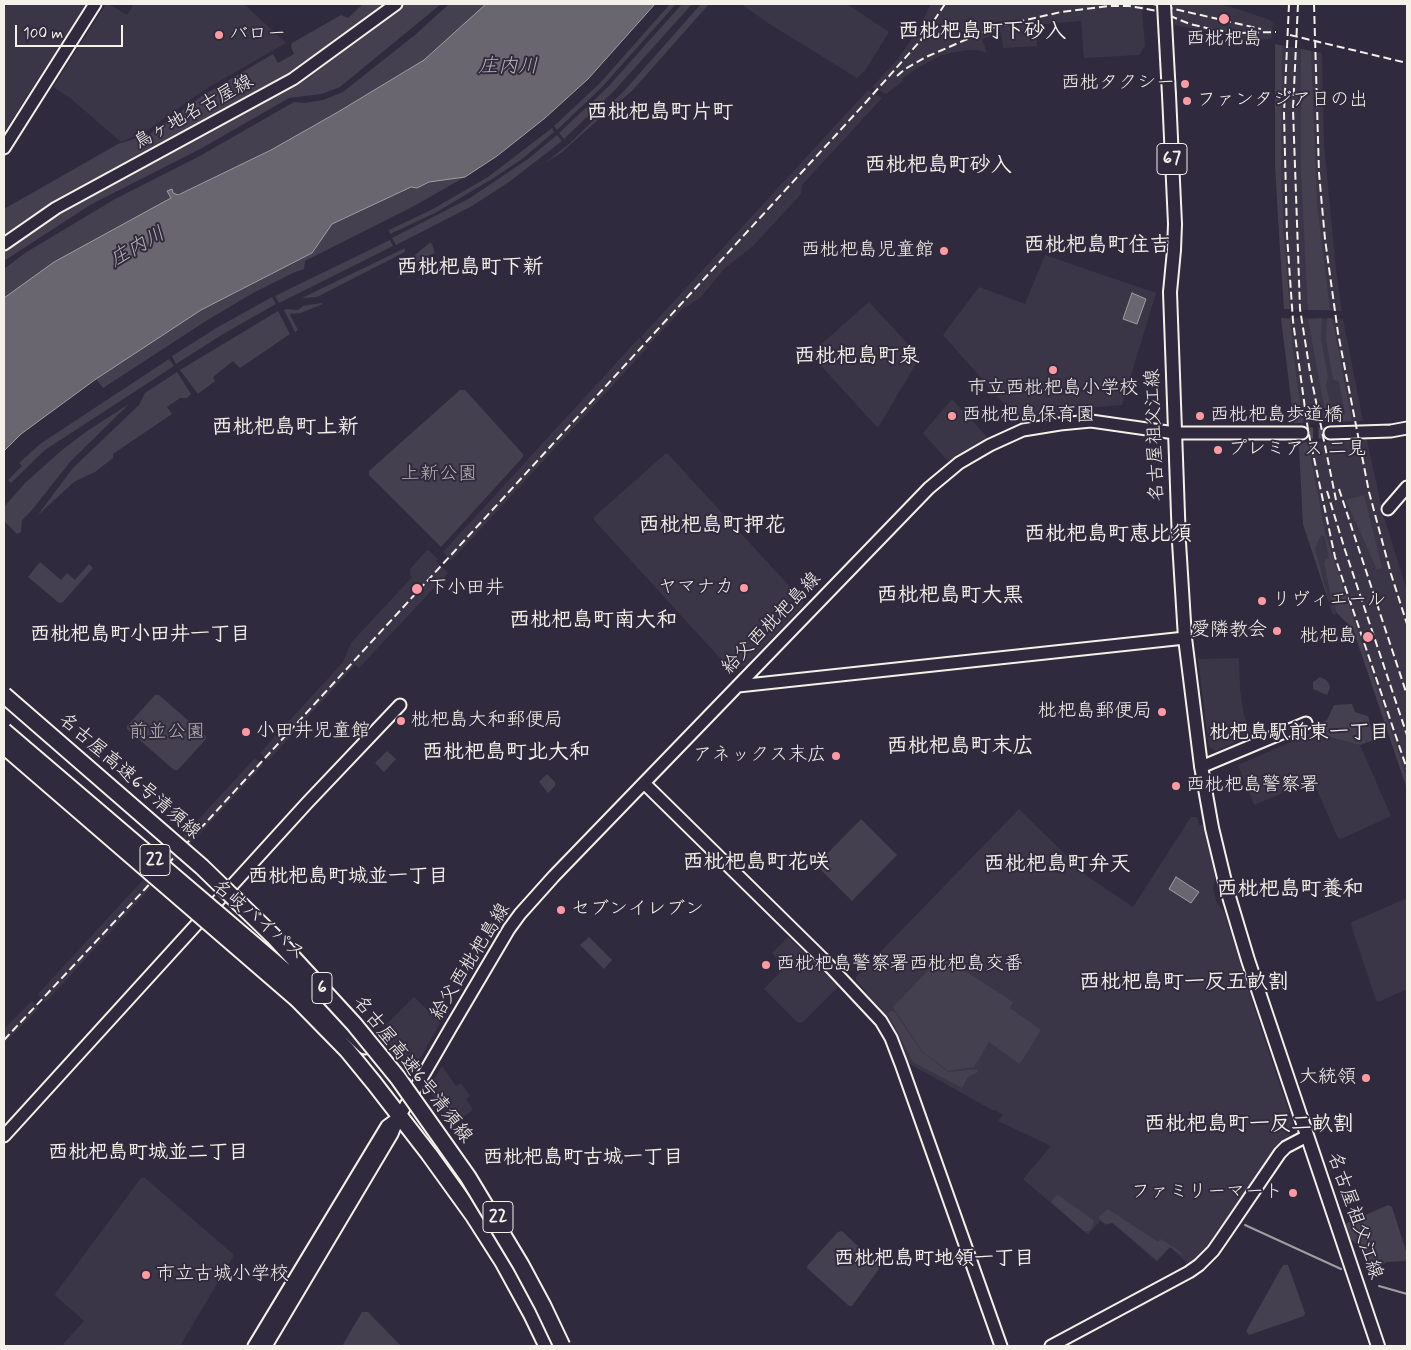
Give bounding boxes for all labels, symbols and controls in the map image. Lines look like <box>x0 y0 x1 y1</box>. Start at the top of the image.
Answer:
marker: 西枇杷島 <box>1217 12 1231 26</box>
scale bar <box>18 15 125 47</box>
district label: 西枇杷島町下砂入 <box>898 20 1066 46</box>
text: 100 m <box>23 24 63 44</box>
place label: バロー <box>229 24 286 46</box>
marker: バロー <box>213 29 225 41</box>
place label: 西枇杷島 <box>1186 29 1262 51</box>
water label: 庄内川 <box>478 56 538 80</box>
street label: 鳥ヶ地名古屋線 <box>130 71 258 155</box>
place label: 西枇タクシー <box>1061 73 1175 95</box>
marker: 西枇タクシー <box>1179 78 1191 90</box>
place label: ファンタジア日の出 <box>1197 90 1368 112</box>
marker: ファンタジア日の出 <box>1181 95 1193 107</box>
district label: 西枇杷島町片町 <box>587 101 733 127</box>
road number: 67 <box>1157 144 1187 174</box>
district label: 西枇杷島町砂入 <box>865 154 1011 180</box>
water label: 庄内川 <box>106 223 170 273</box>
district label: 西枇杷島町住吉 <box>1024 234 1170 260</box>
place label: 西枇杷島児童館 <box>801 240 934 262</box>
marker: 西枇杷島児童館 <box>938 245 950 257</box>
district label: 西枇杷島町下新 <box>397 256 543 282</box>
district label: 西枇杷島町泉 <box>794 345 920 371</box>
marker: 市立西枇杷島小学校 <box>1047 364 1059 376</box>
street label: 名古屋祖父江線 <box>1142 368 1170 502</box>
place label: 市立西枇杷島小学校 <box>968 378 1138 400</box>
place label: 西枇杷島保育園 <box>962 405 1095 427</box>
place label: 西枇杷島歩道橋 <box>1210 405 1343 427</box>
marker: 西枇杷島保育園 <box>946 410 958 422</box>
marker: 西枇杷島歩道橋 <box>1194 410 1206 422</box>
district label: 西枇杷島町上新 <box>212 416 358 442</box>
place label: プレミアス 二見 <box>1228 439 1366 461</box>
marker: プレミアス 二見 <box>1212 444 1224 456</box>
park label: 上新公園 <box>401 464 477 486</box>
district label: 西枇杷島町押花 <box>639 514 785 540</box>
district label: 西枇杷島町恵比須 <box>1024 523 1192 549</box>
street label: 給父西枇杷島線 <box>718 568 826 680</box>
place label: ヤマナカ <box>658 577 734 599</box>
place label: 下小田井 <box>428 578 504 600</box>
marker: 下小田井 <box>410 582 424 596</box>
marker: ヤマナカ <box>738 582 750 594</box>
district label: 西枇杷島町大黒 <box>877 584 1023 610</box>
place label: リヴィエール <box>1272 590 1386 612</box>
marker: リヴィエール <box>1256 595 1268 607</box>
district label: 西枇杷島町南大和 <box>509 609 677 635</box>
place label: 愛隣教会 <box>1191 620 1267 642</box>
district label: 西枇杷島町小田井一丁目 <box>30 624 250 648</box>
marker: 愛隣教会 <box>1271 625 1283 637</box>
place label: 枇杷島 <box>1300 626 1357 648</box>
marker: 枇杷島 <box>1361 630 1375 644</box>
place label: 枇杷島郵便局 <box>1038 701 1152 723</box>
marker: 枇杷島郵便局 <box>1156 706 1168 718</box>
street label: 名古屋高速6号清須線 <box>53 709 205 845</box>
place label: 枇杷島大和郵便局 <box>411 710 563 732</box>
marker: 枇杷島大和郵便局 <box>395 715 407 727</box>
place label: 小田井児童館 <box>256 721 370 743</box>
park label: 前並公園 <box>129 722 205 744</box>
district label: 枇杷島駅前東一丁目 <box>1209 722 1389 746</box>
marker: 小田井児童館 <box>240 726 252 738</box>
district label: 西枇杷島町末広 <box>887 735 1033 761</box>
district label: 西枇杷島町北大和 <box>422 741 590 767</box>
place label: アネックス末広 <box>693 745 826 767</box>
marker: アネックス末広 <box>830 750 842 762</box>
place label: 西枇杷島警察署 <box>1186 775 1319 797</box>
marker: 西枇杷島警察署 <box>1170 780 1182 792</box>
road number: 22 <box>140 844 170 876</box>
district label: 西枇杷島町花咲 <box>683 851 829 877</box>
district label: 西枇杷島町弁天 <box>984 853 1130 879</box>
district label: 西枇杷島町城並一丁目 <box>248 866 448 890</box>
street label: 名岐バイパス <box>207 876 309 966</box>
district label: 西枇杷島町養和 <box>1217 878 1363 904</box>
place label: セブンイレブン <box>571 899 704 921</box>
street label: 給父西枇杷島線 <box>426 900 516 1024</box>
marker: セブンイレブン <box>555 904 567 916</box>
place label: 西枇杷島警察署西枇杷島交番 <box>776 954 1023 976</box>
marker: 西枇杷島警察署西枇杷島交番 <box>760 959 772 971</box>
district label: 西枇杷島町一反五畝割 <box>1079 971 1289 997</box>
road number: 6 <box>312 972 332 1004</box>
street label: 名古屋高速6号清須線 <box>347 992 477 1148</box>
place label: 大統領 <box>1299 1067 1356 1089</box>
marker: 大統領 <box>1360 1072 1372 1084</box>
district label: 西枇杷島町一反二畝割 <box>1144 1113 1354 1139</box>
district label: 西枇杷島町城並二丁目 <box>48 1142 248 1166</box>
district label: 西枇杷島町古城一丁目 <box>483 1147 683 1171</box>
street label: 名古屋祖父江線 <box>1322 1149 1386 1283</box>
place label: ファミリーマート <box>1131 1182 1283 1204</box>
marker: ファミリーマート <box>1287 1187 1299 1199</box>
road number: 22 <box>483 1202 513 1232</box>
district label: 西枇杷島町地領一丁目 <box>834 1248 1034 1272</box>
place label: 市立古城小学校 <box>156 1264 289 1286</box>
marker: 市立古城小学校 <box>140 1269 152 1281</box>

